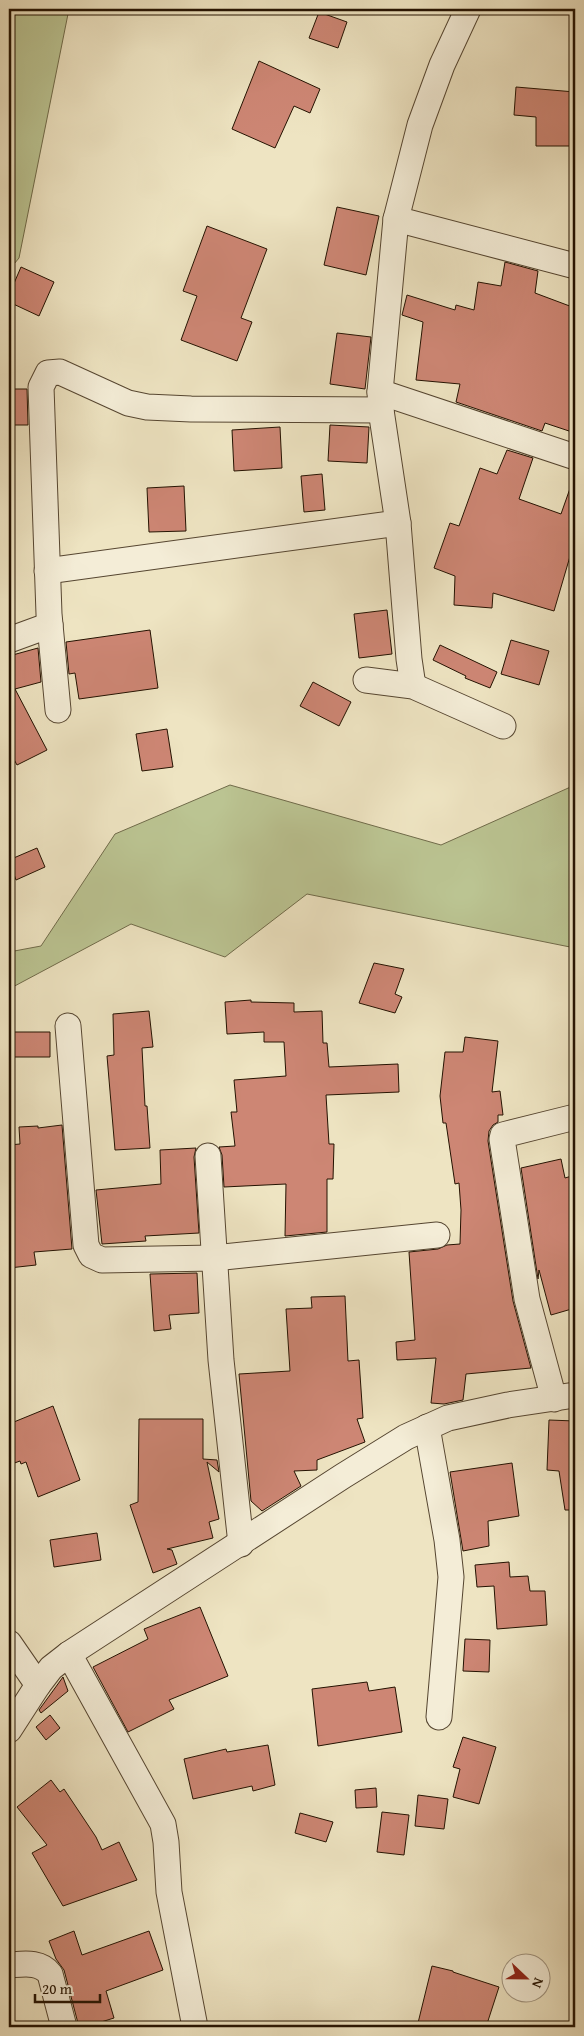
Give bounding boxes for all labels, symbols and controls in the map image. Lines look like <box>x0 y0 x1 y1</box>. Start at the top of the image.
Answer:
north arrow <box>502 1954 552 2004</box>
scale bar <box>35 1971 100 2003</box>
text: N <box>527 1975 549 1992</box>
text: 20 m <box>42 1978 73 1999</box>

